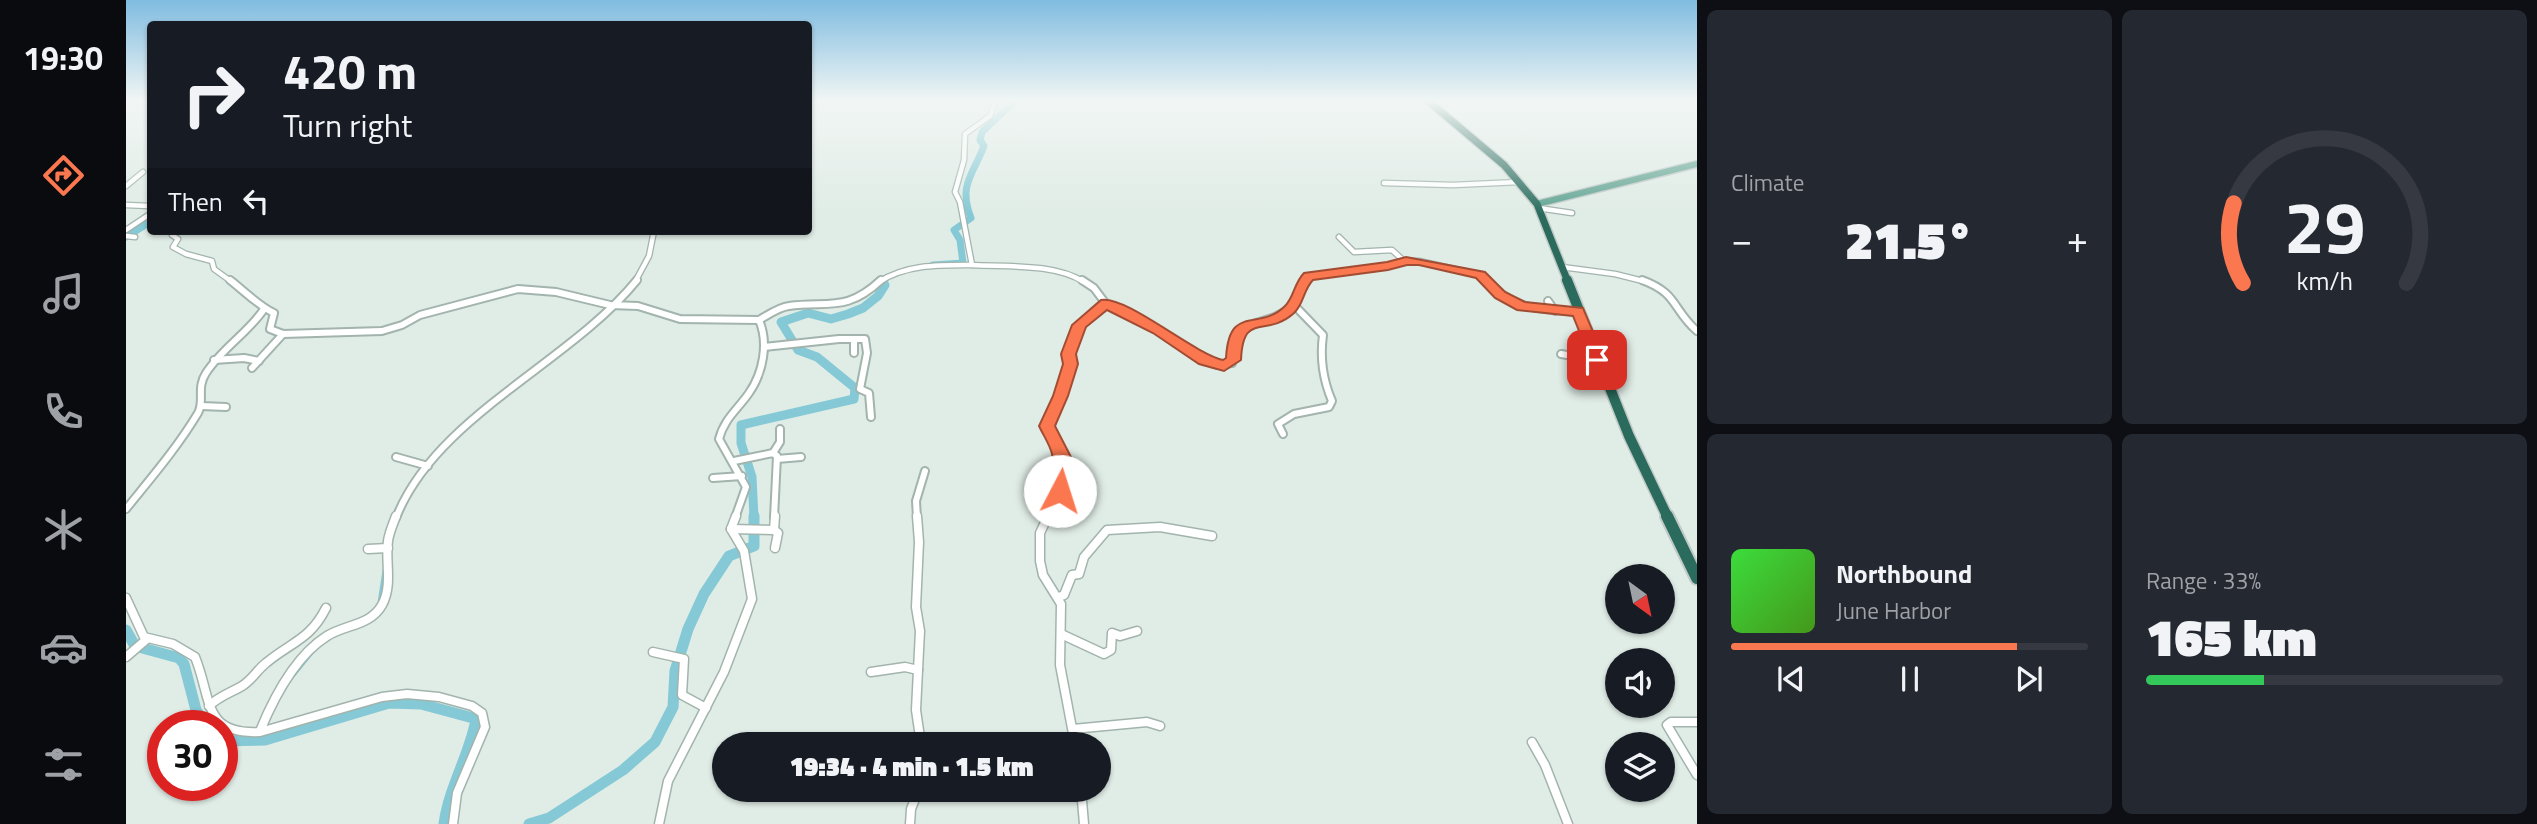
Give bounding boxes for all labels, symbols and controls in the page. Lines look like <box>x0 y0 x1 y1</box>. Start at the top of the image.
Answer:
text: 420 m <box>283 33 417 108</box>
text: 19:30 <box>23 34 103 82</box>
icon: right <box>168 49 259 140</box>
text: Turn right <box>283 101 412 149</box>
icon: directions <box>39 151 88 200</box>
text: Climate <box>1731 165 1804 200</box>
text: 29 <box>2284 171 2365 281</box>
text: Then <box>168 182 223 221</box>
icon: left <box>237 182 275 220</box>
text: 21.5° <box>1845 200 1974 279</box>
text: − <box>1731 210 1752 268</box>
text: + <box>2067 210 2088 268</box>
text: km/h <box>2296 262 2353 300</box>
icon: music <box>39 269 88 318</box>
pin <box>1567 330 1627 390</box>
icon: arrive <box>1578 341 1616 379</box>
icon: phone <box>39 387 88 436</box>
position arrow <box>1023 454 1097 528</box>
icon: climate <box>39 505 88 554</box>
text: Northbound <box>1836 554 1972 593</box>
text: Range · 33% <box>2146 563 2261 598</box>
north arrow <box>1605 564 1675 634</box>
map controls <box>1605 564 1675 802</box>
text: June Harbor <box>1836 593 1951 628</box>
text: 165 km <box>2146 597 2317 676</box>
icon: car <box>39 623 88 672</box>
button: sound <box>1605 648 1675 718</box>
icon: previous <box>1772 660 1810 698</box>
icon: pause <box>1891 660 1929 698</box>
icon: next <box>2010 660 2048 698</box>
speed limit sign: 30 <box>147 710 238 801</box>
button: layers <box>1605 732 1675 802</box>
icon: filters <box>39 740 88 789</box>
text: 19:34 · 4 min · 1.5 km <box>790 747 1033 786</box>

